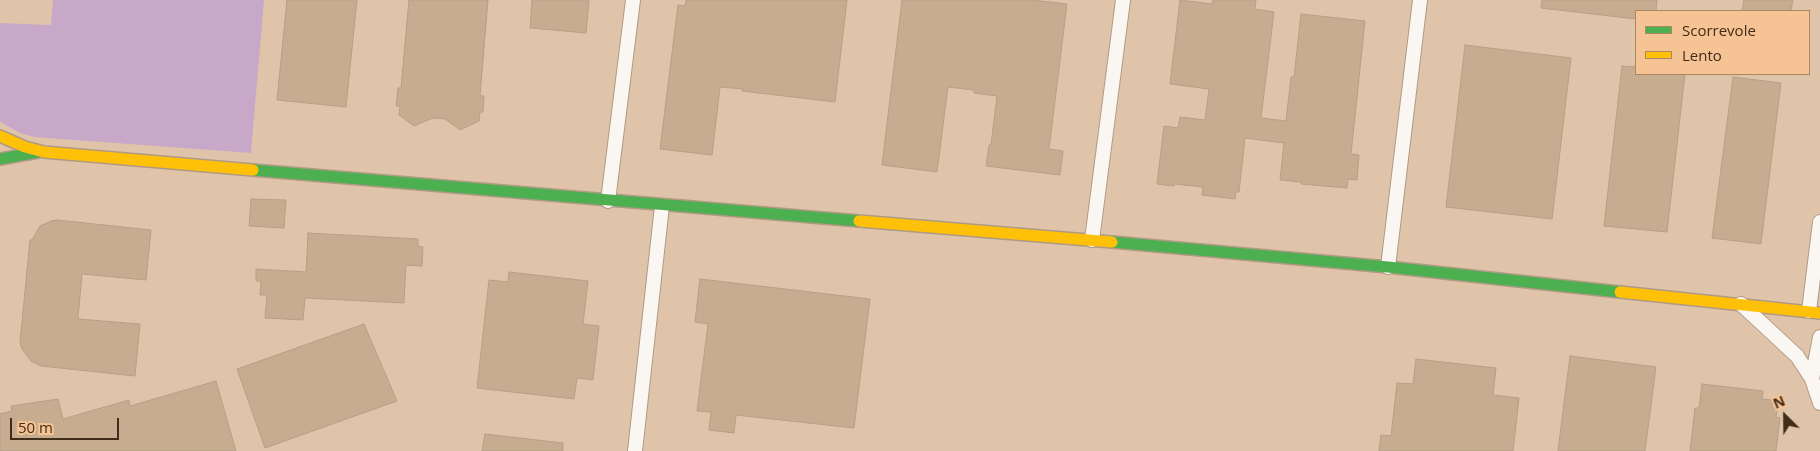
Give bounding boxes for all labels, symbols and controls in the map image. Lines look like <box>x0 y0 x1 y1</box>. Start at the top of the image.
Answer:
legend <box>1635 10 1810 75</box>
text: Scorrevole <box>1682 20 1756 40</box>
text: Lento <box>1682 45 1722 65</box>
north arrow <box>1760 391 1810 441</box>
text: N <box>1770 391 1788 413</box>
scale bar <box>12 408 121 440</box>
text: 50 m <box>18 417 53 437</box>

